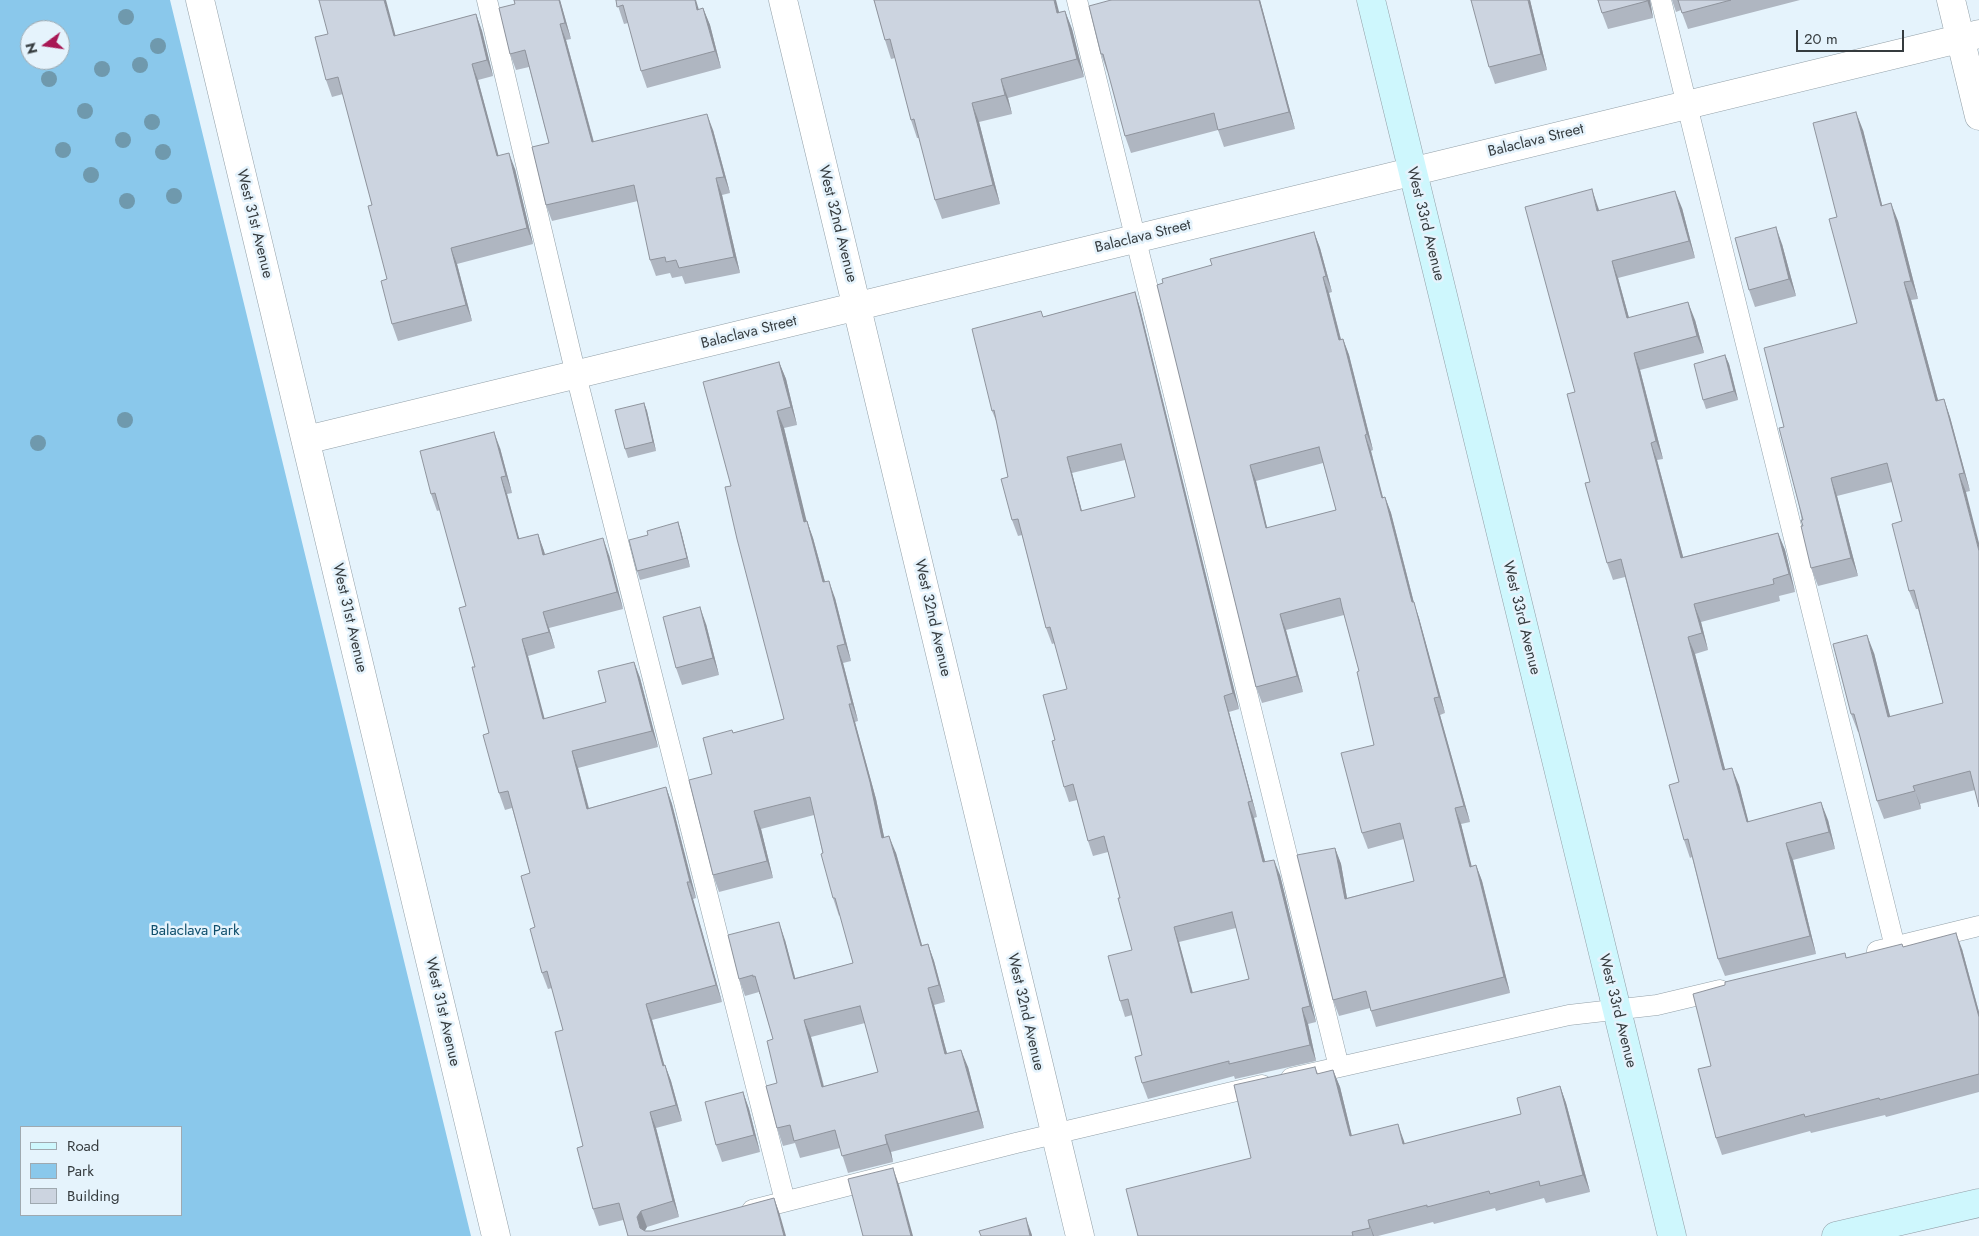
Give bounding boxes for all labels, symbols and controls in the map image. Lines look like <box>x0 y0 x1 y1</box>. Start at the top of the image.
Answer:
north arrow <box>20 20 70 70</box>
scale bar <box>1799 20 1906 52</box>
text: 20 m <box>1804 28 1838 50</box>
text: N <box>20 41 42 56</box>
street label: Balaclava Street <box>1486 120 1586 162</box>
street label: West 32nd Avenue <box>814 164 860 284</box>
street label: West 33rd Avenue <box>1402 165 1448 283</box>
street label: West 31st Avenue <box>232 168 276 280</box>
street label: Balaclava Street <box>1093 216 1193 258</box>
street label: Balaclava Street <box>699 312 799 354</box>
street label: West 32nd Avenue <box>910 558 954 678</box>
street label: West 33rd Avenue <box>1498 559 1544 677</box>
street label: West 31st Avenue <box>328 562 370 674</box>
park label: Balaclava Park <box>150 922 240 940</box>
street label: West 32nd Avenue <box>1003 952 1047 1072</box>
street label: West 33rd Avenue <box>1594 952 1640 1070</box>
street label: West 31st Avenue <box>421 956 463 1068</box>
legend <box>20 1126 182 1216</box>
text: Road <box>67 1135 99 1157</box>
text: Park <box>67 1160 94 1182</box>
text: Building <box>67 1185 119 1207</box>

